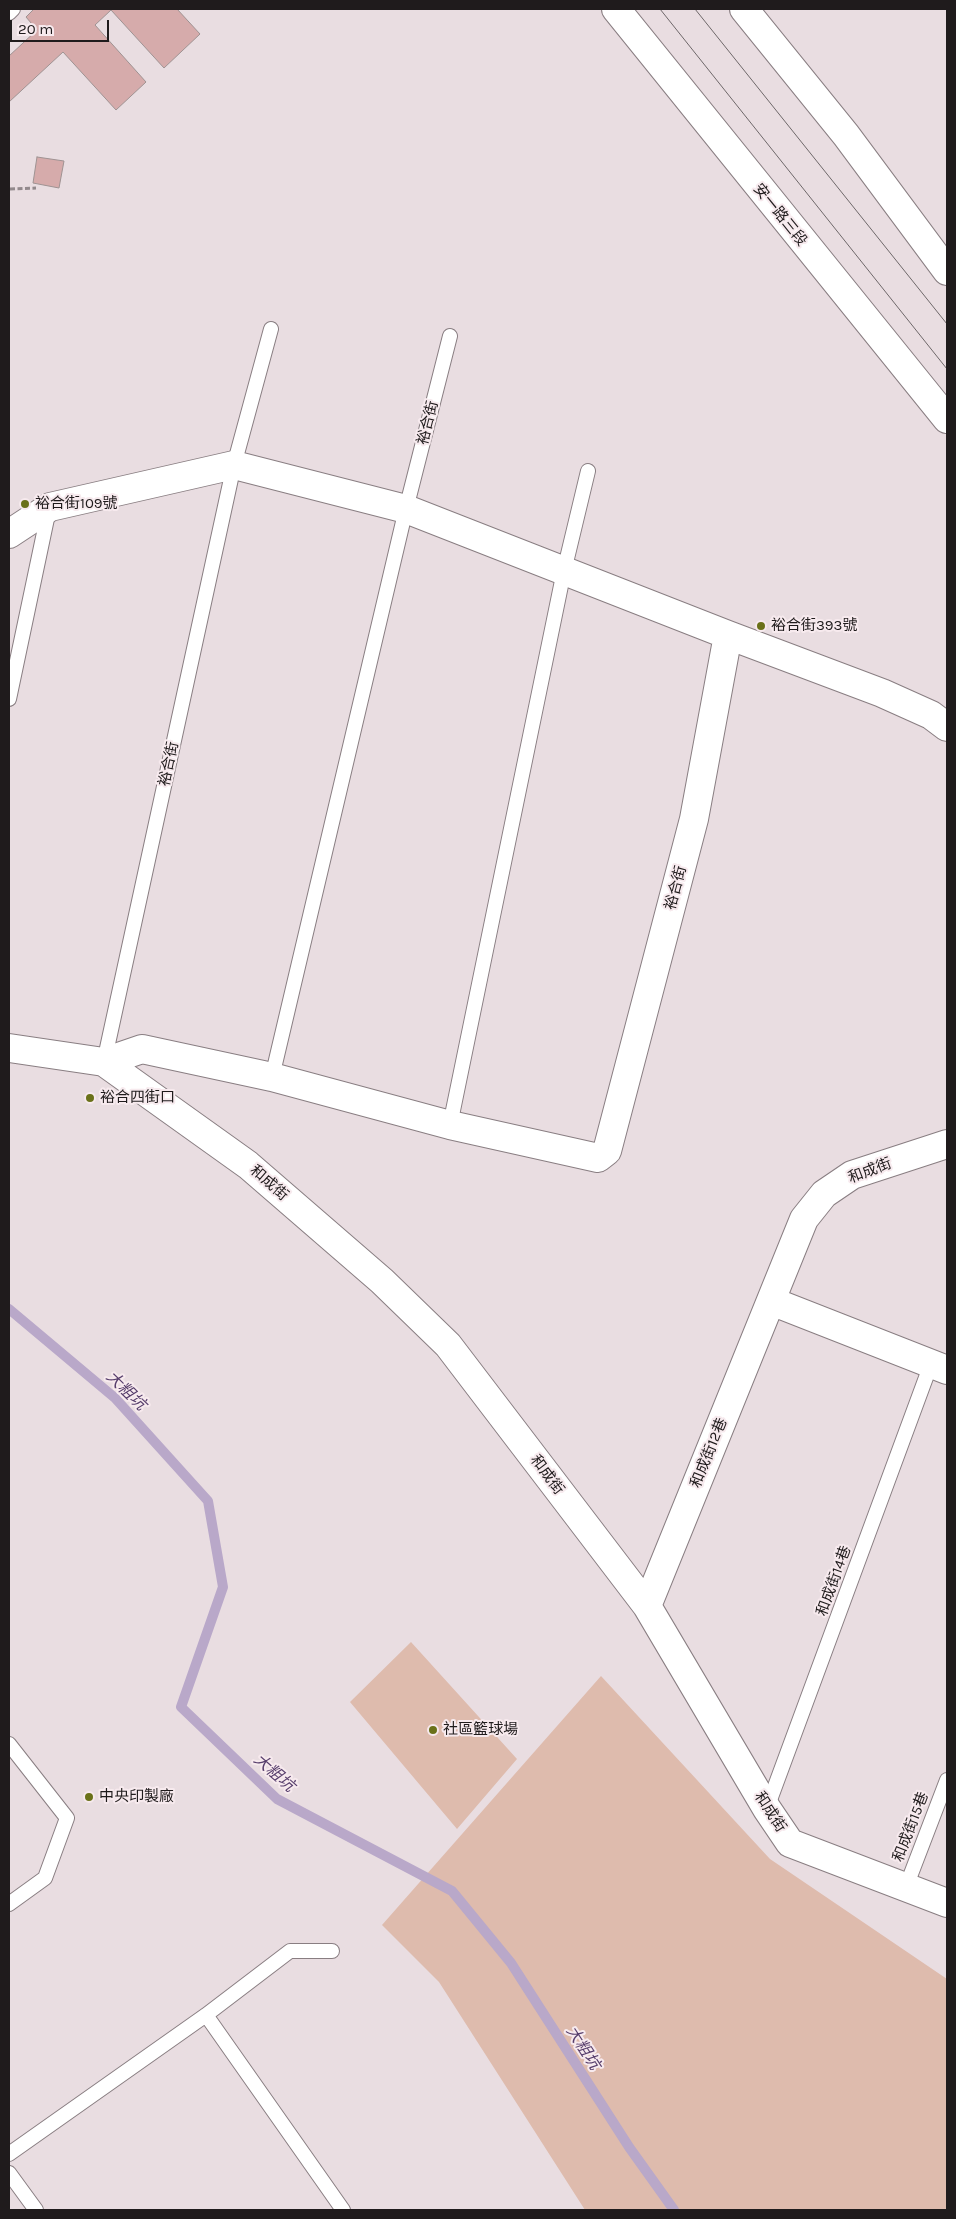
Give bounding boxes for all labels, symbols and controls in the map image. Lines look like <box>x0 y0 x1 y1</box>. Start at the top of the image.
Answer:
scale bar <box>12 10 111 42</box>
text: 20 m <box>18 20 53 38</box>
street label: 安一路三段 <box>749 180 811 250</box>
street label: 裕合街 <box>414 399 442 447</box>
place label: 裕合街109號 <box>35 495 118 513</box>
marker: 裕合街109號 <box>19 498 31 510</box>
place label: 裕合街393號 <box>771 617 857 635</box>
marker: 裕合街393號 <box>755 620 767 632</box>
street label: 裕合街 <box>156 740 182 788</box>
street label: 裕合街 <box>661 864 691 912</box>
place label: 裕合四街口 <box>100 1089 175 1107</box>
marker: 裕合四街口 <box>84 1092 96 1104</box>
street label: 和成街 <box>846 1155 894 1187</box>
street label: 和成街 <box>246 1161 292 1205</box>
water label: 大粗坑 <box>102 1367 150 1415</box>
street label: 和成街12巷 <box>687 1415 731 1491</box>
street label: 和成街 <box>526 1452 568 1498</box>
street label: 和成街14巷 <box>813 1543 855 1619</box>
place label: 社區籃球場 <box>443 1721 518 1739</box>
marker: 社區籃球場 <box>427 1724 439 1736</box>
water label: 大粗坑 <box>250 1750 298 1796</box>
place label: 中央印製廠 <box>99 1788 174 1806</box>
street label: 和成街 <box>750 1788 790 1836</box>
street label: 和成街15巷 <box>889 1790 933 1864</box>
marker: 中央印製廠 <box>83 1791 95 1803</box>
water label: 大粗坑 <box>562 2023 604 2073</box>

